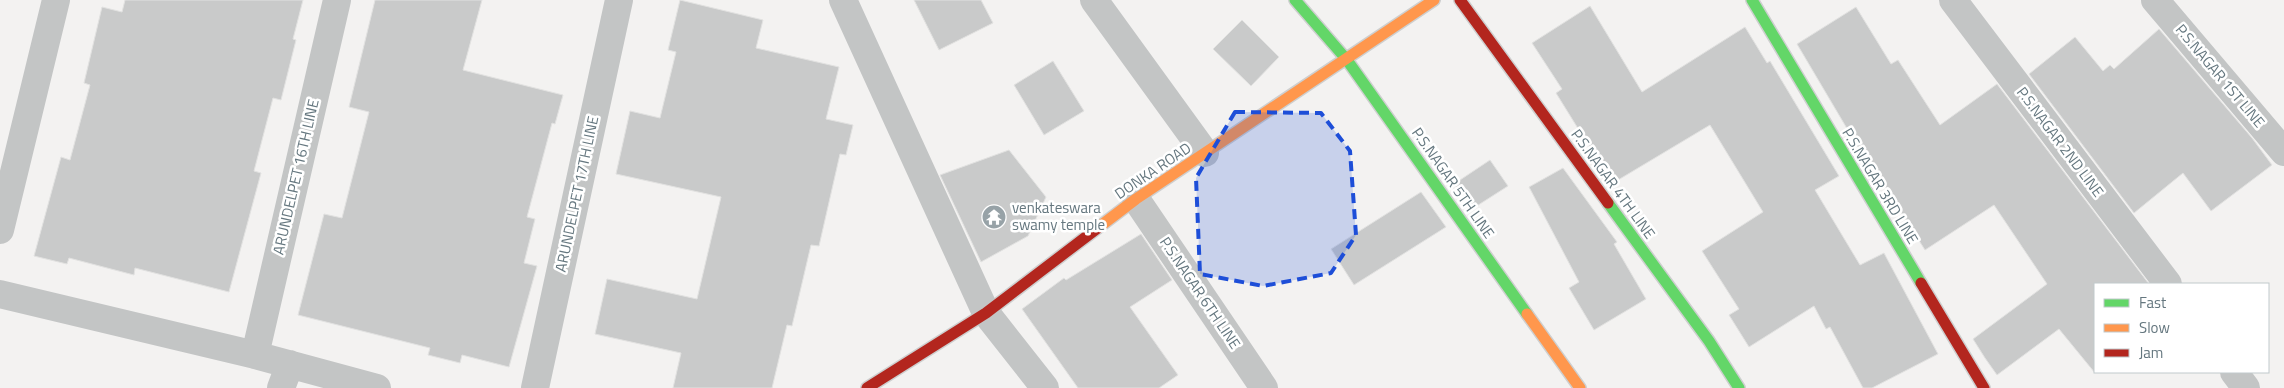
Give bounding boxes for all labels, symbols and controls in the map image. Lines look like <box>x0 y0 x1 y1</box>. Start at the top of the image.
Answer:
street label: P.S.NAGAR 1ST LINE <box>2170 19 2271 132</box>
street label: P.S.NAGAR 2ND LINE <box>2011 82 2110 202</box>
street label: ARUNDELPET 16TH LINE <box>266 97 325 257</box>
street label: ARUNDELPET 17TH LINE <box>549 114 604 274</box>
street label: P.S.NAGAR 5TH LINE <box>1406 122 1500 243</box>
street label: P.S.NAGAR 3RD LINE <box>1837 123 1924 248</box>
street label: P.S.NAGAR 4TH LINE <box>1566 124 1661 243</box>
street label: DONKA ROAD <box>1110 136 1196 205</box>
place label: venkateswara swamy temple <box>1012 196 1105 236</box>
temple icon: venkateswara swamy temple <box>981 204 1007 230</box>
street label: P.S.NAGAR 6TH LINE <box>1154 232 1247 353</box>
legend <box>2094 283 2269 373</box>
text: Fast <box>2139 291 2167 314</box>
text: Slow <box>2139 316 2170 339</box>
text: Jam <box>2139 341 2163 364</box>

